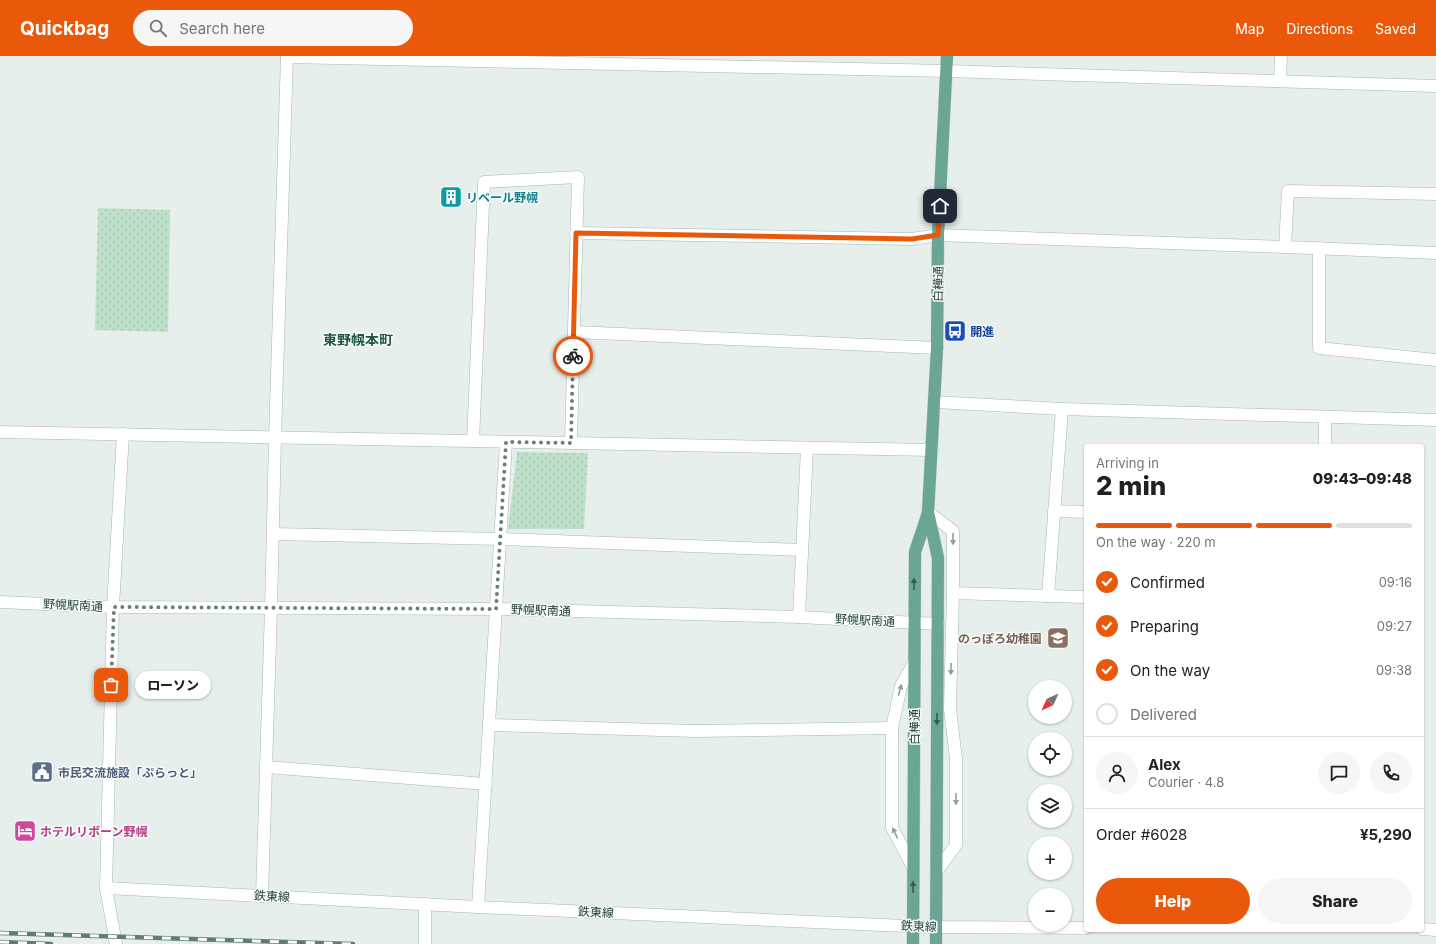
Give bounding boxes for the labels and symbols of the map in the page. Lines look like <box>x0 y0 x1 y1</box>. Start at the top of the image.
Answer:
building icon: リベール野幌 <box>438 184 464 210</box>
pin <box>923 189 957 223</box>
place label: リベール野幌 <box>466 190 538 205</box>
street label: 白樺通 <box>930 266 946 302</box>
bus stop icon: 開進 <box>942 318 968 344</box>
place label: 開進 <box>970 324 994 339</box>
district label: 東野幌本町 <box>323 331 393 348</box>
courier <box>553 336 593 376</box>
one-way arrow <box>950 533 956 546</box>
one-way arrow <box>911 577 917 590</box>
street label: 野幌駅南通 <box>43 596 103 614</box>
street label: 野幌駅南通 <box>511 601 571 619</box>
street label: 野幌駅南通 <box>835 611 895 629</box>
school or university icon: のっぽろ幼稚園 <box>1045 625 1071 651</box>
place label: のっぽろ幼稚園 <box>958 631 1042 646</box>
one-way arrow <box>948 663 954 676</box>
pin <box>94 668 128 702</box>
callout: ローソン <box>135 671 211 699</box>
north arrow <box>1028 680 1072 724</box>
one-way arrow <box>898 684 904 697</box>
street label: 白樺通 <box>907 709 922 745</box>
one-way arrow <box>934 713 940 726</box>
public building icon: 市民交流施設「ぷらっと」 <box>29 759 55 785</box>
place label: 市民交流施設「ぷらっと」 <box>58 765 202 780</box>
one-way arrow <box>953 793 959 806</box>
hotel icon: ホテルリボーン野幌 <box>12 818 38 844</box>
place label: ホテルリボーン野幌 <box>40 824 147 839</box>
one-way arrow <box>892 827 898 838</box>
one-way arrow <box>910 880 916 893</box>
street label: 鉄東線 <box>254 888 290 904</box>
street label: 鉄東線 <box>578 904 614 920</box>
street label: 鉄東線 <box>901 918 937 934</box>

